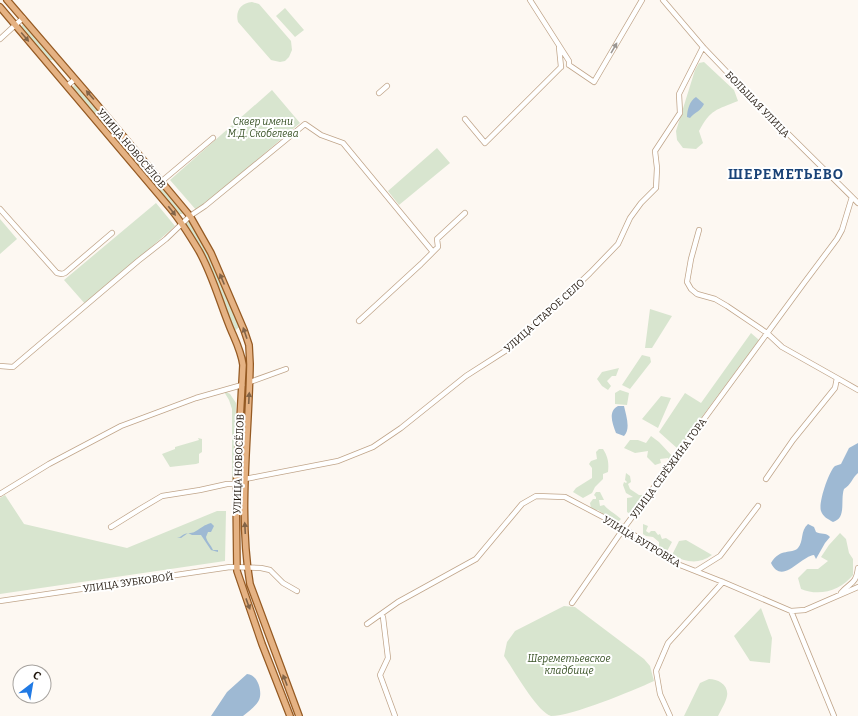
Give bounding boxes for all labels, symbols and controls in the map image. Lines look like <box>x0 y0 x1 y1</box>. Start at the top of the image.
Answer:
one-way arrow <box>21 31 30 42</box>
one-way arrow <box>610 42 617 54</box>
street label: БОЛЬШАЯ УЛИЦА <box>723 69 793 141</box>
one-way arrow <box>85 90 94 100</box>
street label: УЛИЦА НОВОСЁЛОВ <box>94 106 169 191</box>
park label: Сквер имени М.Д. Скобелева <box>228 116 299 140</box>
district label: ШЕРЕМЕТЬЕВО <box>728 166 844 183</box>
one-way arrow <box>168 205 177 216</box>
one-way arrow <box>219 274 225 285</box>
street label: УЛИЦА СТАРОЕ СЕЛО <box>502 276 587 355</box>
one-way arrow <box>241 327 247 339</box>
one-way arrow <box>246 392 253 404</box>
street label: УЛИЦА НОВОСЁЛОВ <box>230 414 247 514</box>
street label: УЛИЦА СЕРЁЖИНА ГОРА <box>627 415 710 521</box>
street label: УЛИЦА БУГРОВКА <box>600 514 683 570</box>
one-way arrow <box>242 522 249 534</box>
street label: УЛИЦА ЗУБКОВОЙ <box>82 570 174 595</box>
one-way arrow <box>245 599 251 611</box>
park label: Шереметьевское кладбище <box>528 653 610 677</box>
north arrow <box>12 664 52 704</box>
text: С <box>31 668 43 683</box>
one-way arrow <box>282 673 288 685</box>

